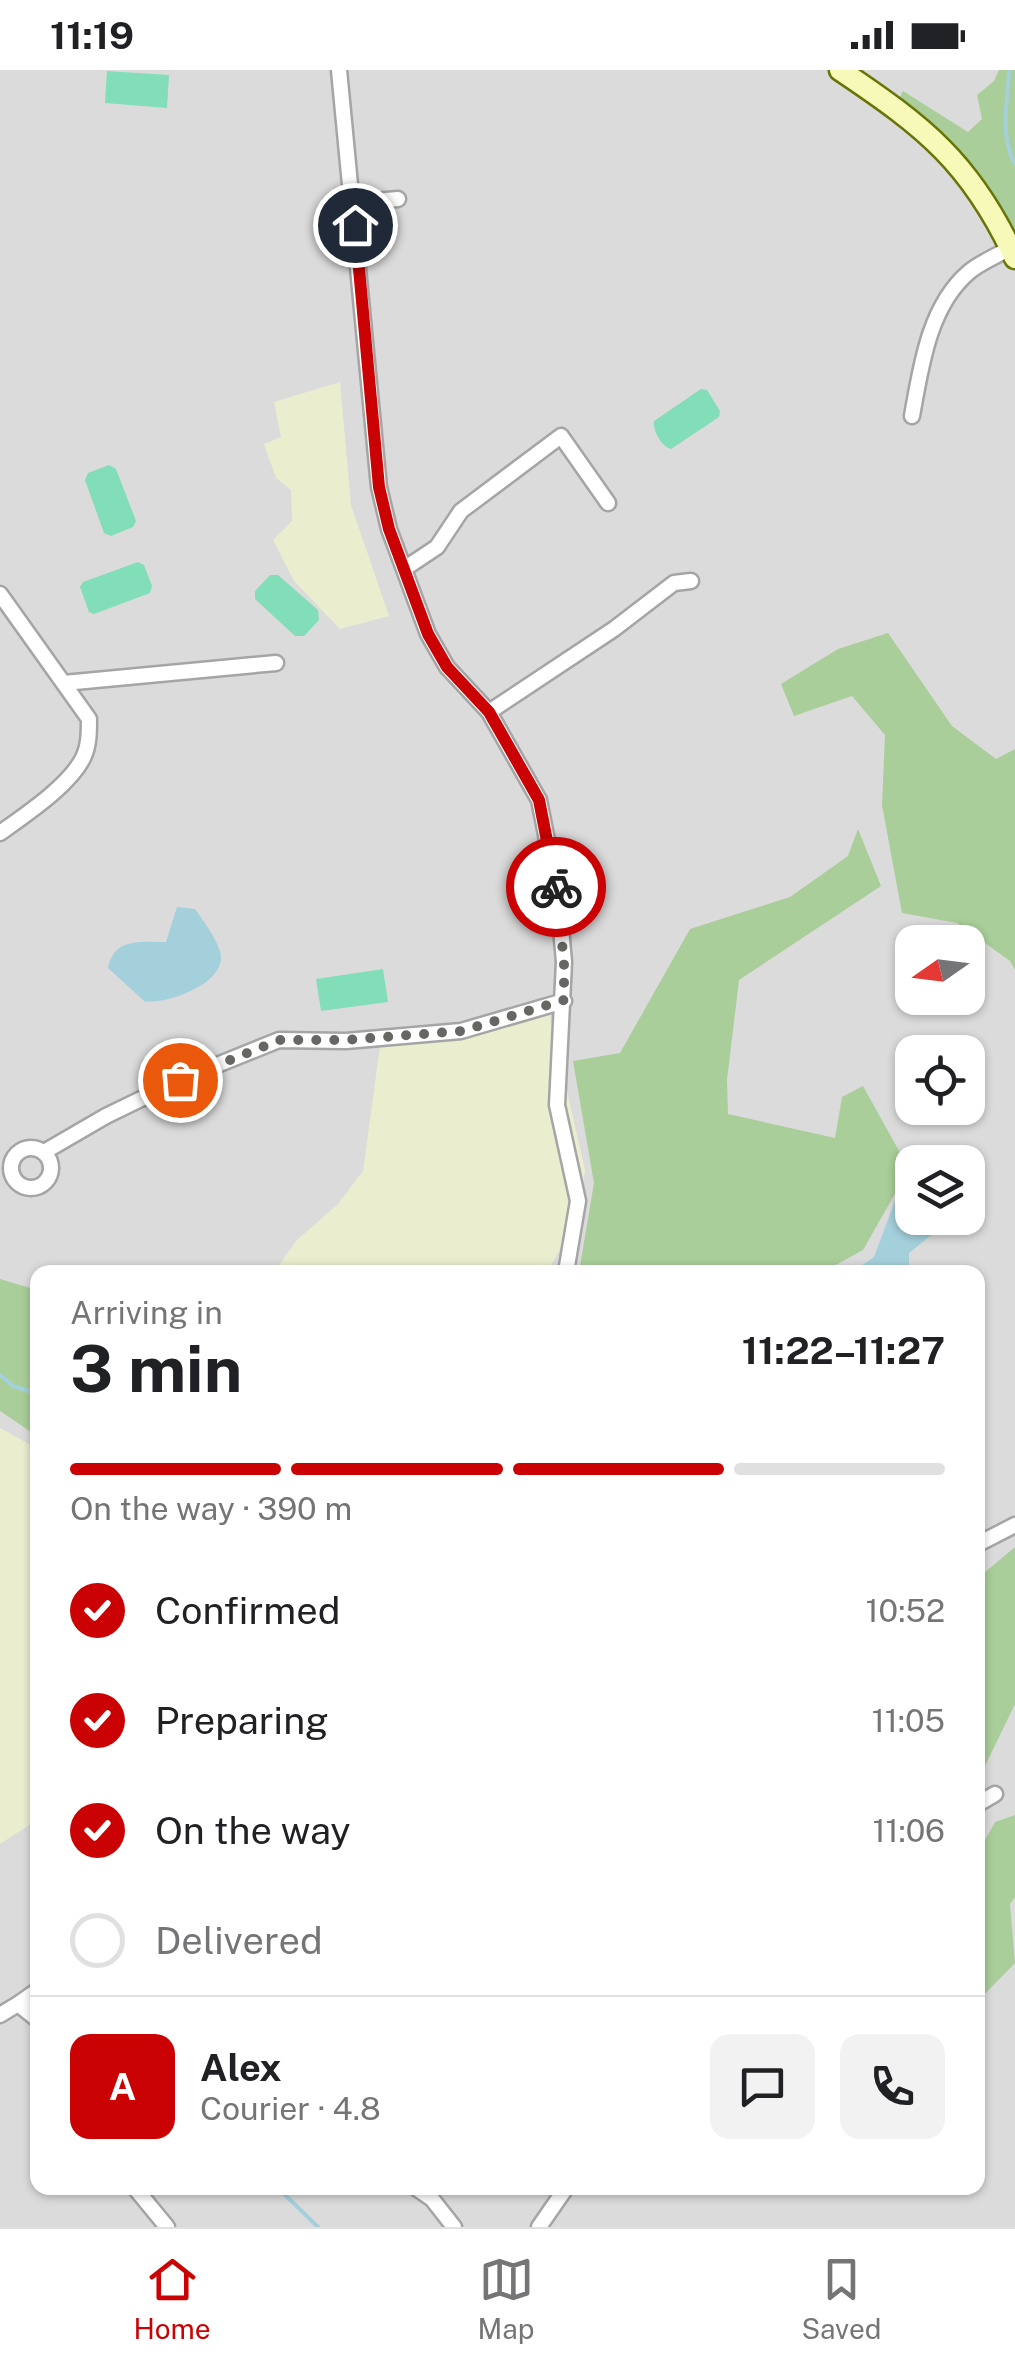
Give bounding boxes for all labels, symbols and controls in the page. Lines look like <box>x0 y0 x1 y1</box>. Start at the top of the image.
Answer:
text: 11:19 <box>50 13 134 58</box>
pin <box>313 183 398 268</box>
icon: home <box>328 198 383 253</box>
courier <box>506 837 606 937</box>
icon: bike <box>529 860 584 915</box>
north arrow <box>895 925 985 1015</box>
map controls <box>895 925 985 1235</box>
button: locate <box>895 1035 985 1125</box>
pin <box>138 1038 223 1123</box>
icon: bag <box>153 1053 208 1108</box>
button: layers <box>895 1145 985 1235</box>
text: Arriving in <box>70 1294 223 1331</box>
text: 11:22–11:27 <box>742 1328 945 1373</box>
text: 3 min <box>70 1330 242 1407</box>
text: On the way · 390 m <box>70 1490 352 1527</box>
icon: check <box>70 1583 125 1638</box>
text: Confirmed <box>155 1588 340 1633</box>
text: 10:52 <box>866 1592 945 1629</box>
icon: check <box>70 1693 125 1748</box>
text: Preparing <box>155 1698 329 1743</box>
text: 11:05 <box>872 1702 945 1739</box>
icon: check <box>70 1803 125 1858</box>
text: On the way <box>155 1808 351 1853</box>
text: 11:06 <box>872 1812 945 1849</box>
text: Delivered <box>155 1918 323 1963</box>
button: chat <box>710 2034 815 2139</box>
button: phone <box>840 2034 945 2139</box>
text: Alex <box>200 2045 282 2090</box>
text: A <box>109 2064 136 2109</box>
text: Courier · 4.8 <box>200 2090 381 2127</box>
tab: Home <box>133 2252 211 2345</box>
tab: Map <box>478 2252 534 2345</box>
tab: Saved <box>801 2252 882 2345</box>

